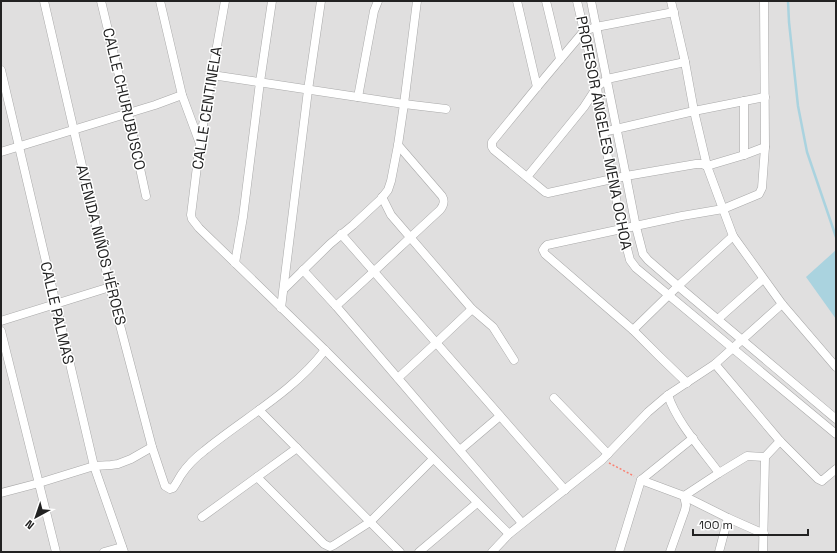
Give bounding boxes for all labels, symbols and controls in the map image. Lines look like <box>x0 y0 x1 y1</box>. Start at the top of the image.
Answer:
street label: PROFESOR ÁNGELES MENA OCHOA <box>572 14 637 252</box>
street label: CALLE CHURUBUSCO <box>99 26 150 172</box>
street label: CALLE CENTINELA <box>187 45 226 171</box>
street label: AVENIDA NIÑOS HÉROES <box>72 163 131 327</box>
street label: CALLE PALMAS <box>36 260 79 366</box>
north arrow <box>16 497 56 537</box>
scale bar <box>693 511 808 537</box>
text: N <box>22 517 37 532</box>
text: 100 m <box>699 517 733 533</box>

